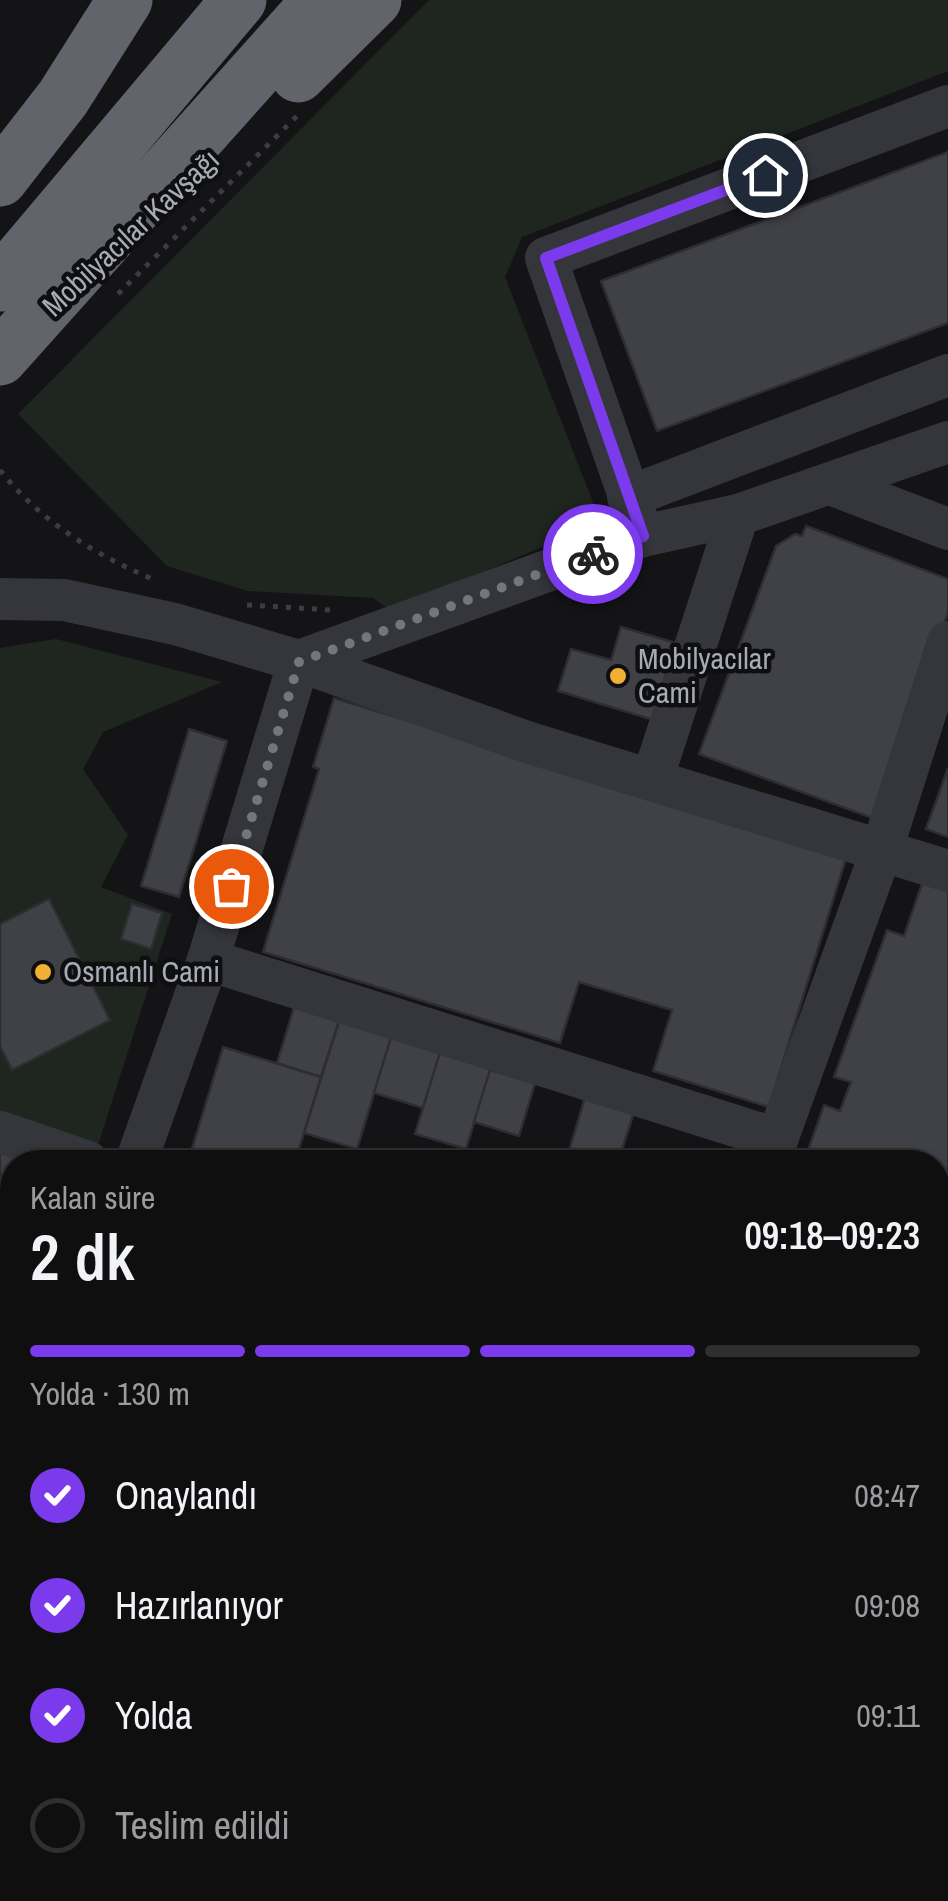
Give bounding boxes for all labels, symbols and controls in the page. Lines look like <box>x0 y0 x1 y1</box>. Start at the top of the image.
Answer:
pin <box>723 133 808 218</box>
street label: Mobilyacılar Kavşağı <box>33 140 227 325</box>
icon: home <box>738 148 793 203</box>
courier <box>543 504 643 604</box>
icon: bike <box>566 527 621 582</box>
place label: Mobilyacılar Cami <box>638 638 771 712</box>
marker: Mobilyacılar Cami <box>607 665 629 687</box>
pin <box>189 844 274 929</box>
icon: bag <box>204 859 259 914</box>
place label: Osmanlı Cami <box>63 951 220 991</box>
marker: Osmanlı Cami <box>32 961 54 983</box>
text: Kalan süre <box>30 1176 155 1219</box>
text: 09:18–09:23 <box>744 1210 920 1261</box>
text: 2 dk <box>30 1213 135 1300</box>
text: Yolda · 130 m <box>30 1372 190 1415</box>
icon: check <box>30 1468 85 1523</box>
text: Onaylandı <box>115 1470 257 1521</box>
text: 08:47 <box>854 1474 920 1517</box>
icon: check <box>30 1578 85 1633</box>
text: Hazırlanıyor <box>115 1580 283 1631</box>
text: 09:08 <box>854 1584 920 1627</box>
icon: check <box>30 1688 85 1743</box>
text: Yolda <box>115 1690 192 1741</box>
text: 09:11 <box>856 1694 920 1737</box>
text: Teslim edildi <box>115 1800 290 1851</box>

